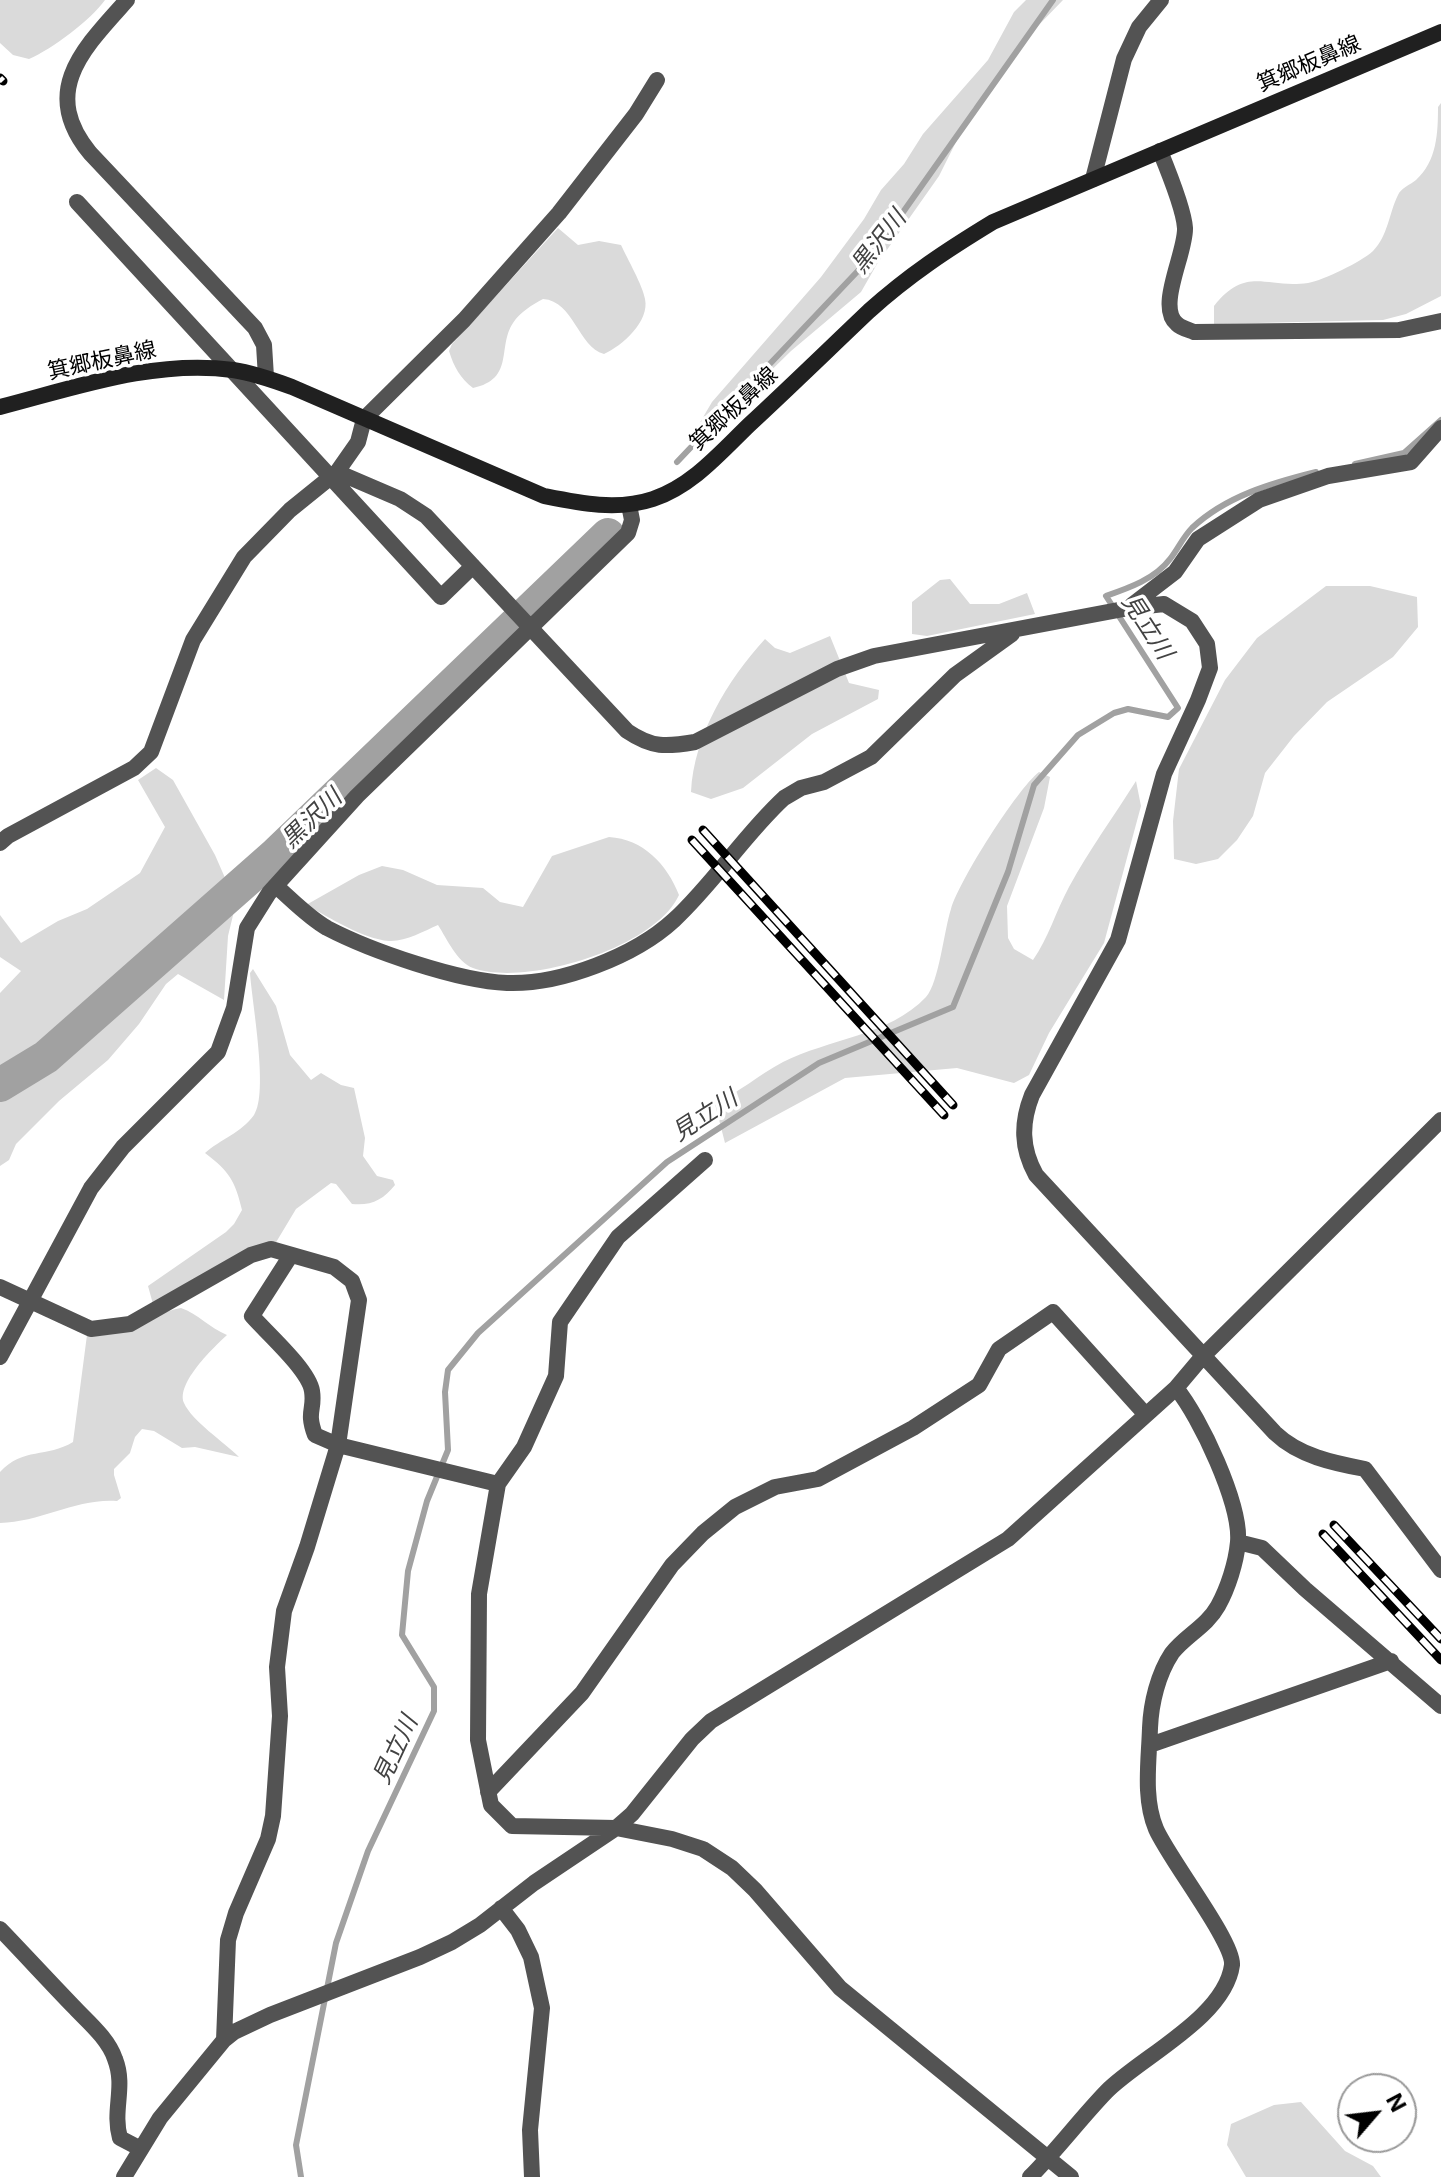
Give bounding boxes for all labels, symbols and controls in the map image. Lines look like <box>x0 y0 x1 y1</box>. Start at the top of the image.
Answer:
street label: 箕郷板鼻線 <box>1253 30 1365 98</box>
water label: 黒沢川 <box>845 205 913 279</box>
street label: 箕郷板鼻線 <box>45 337 159 385</box>
street label: 箕郷板鼻線 <box>685 362 783 456</box>
water label: 見立川 <box>1115 589 1179 665</box>
water label: 黒沢川 <box>276 784 348 854</box>
water label: 見立川 <box>667 1084 743 1148</box>
water label: 見立川 <box>368 1711 424 1789</box>
north arrow <box>1337 2073 1417 2153</box>
text: N <box>1381 2089 1412 2116</box>

